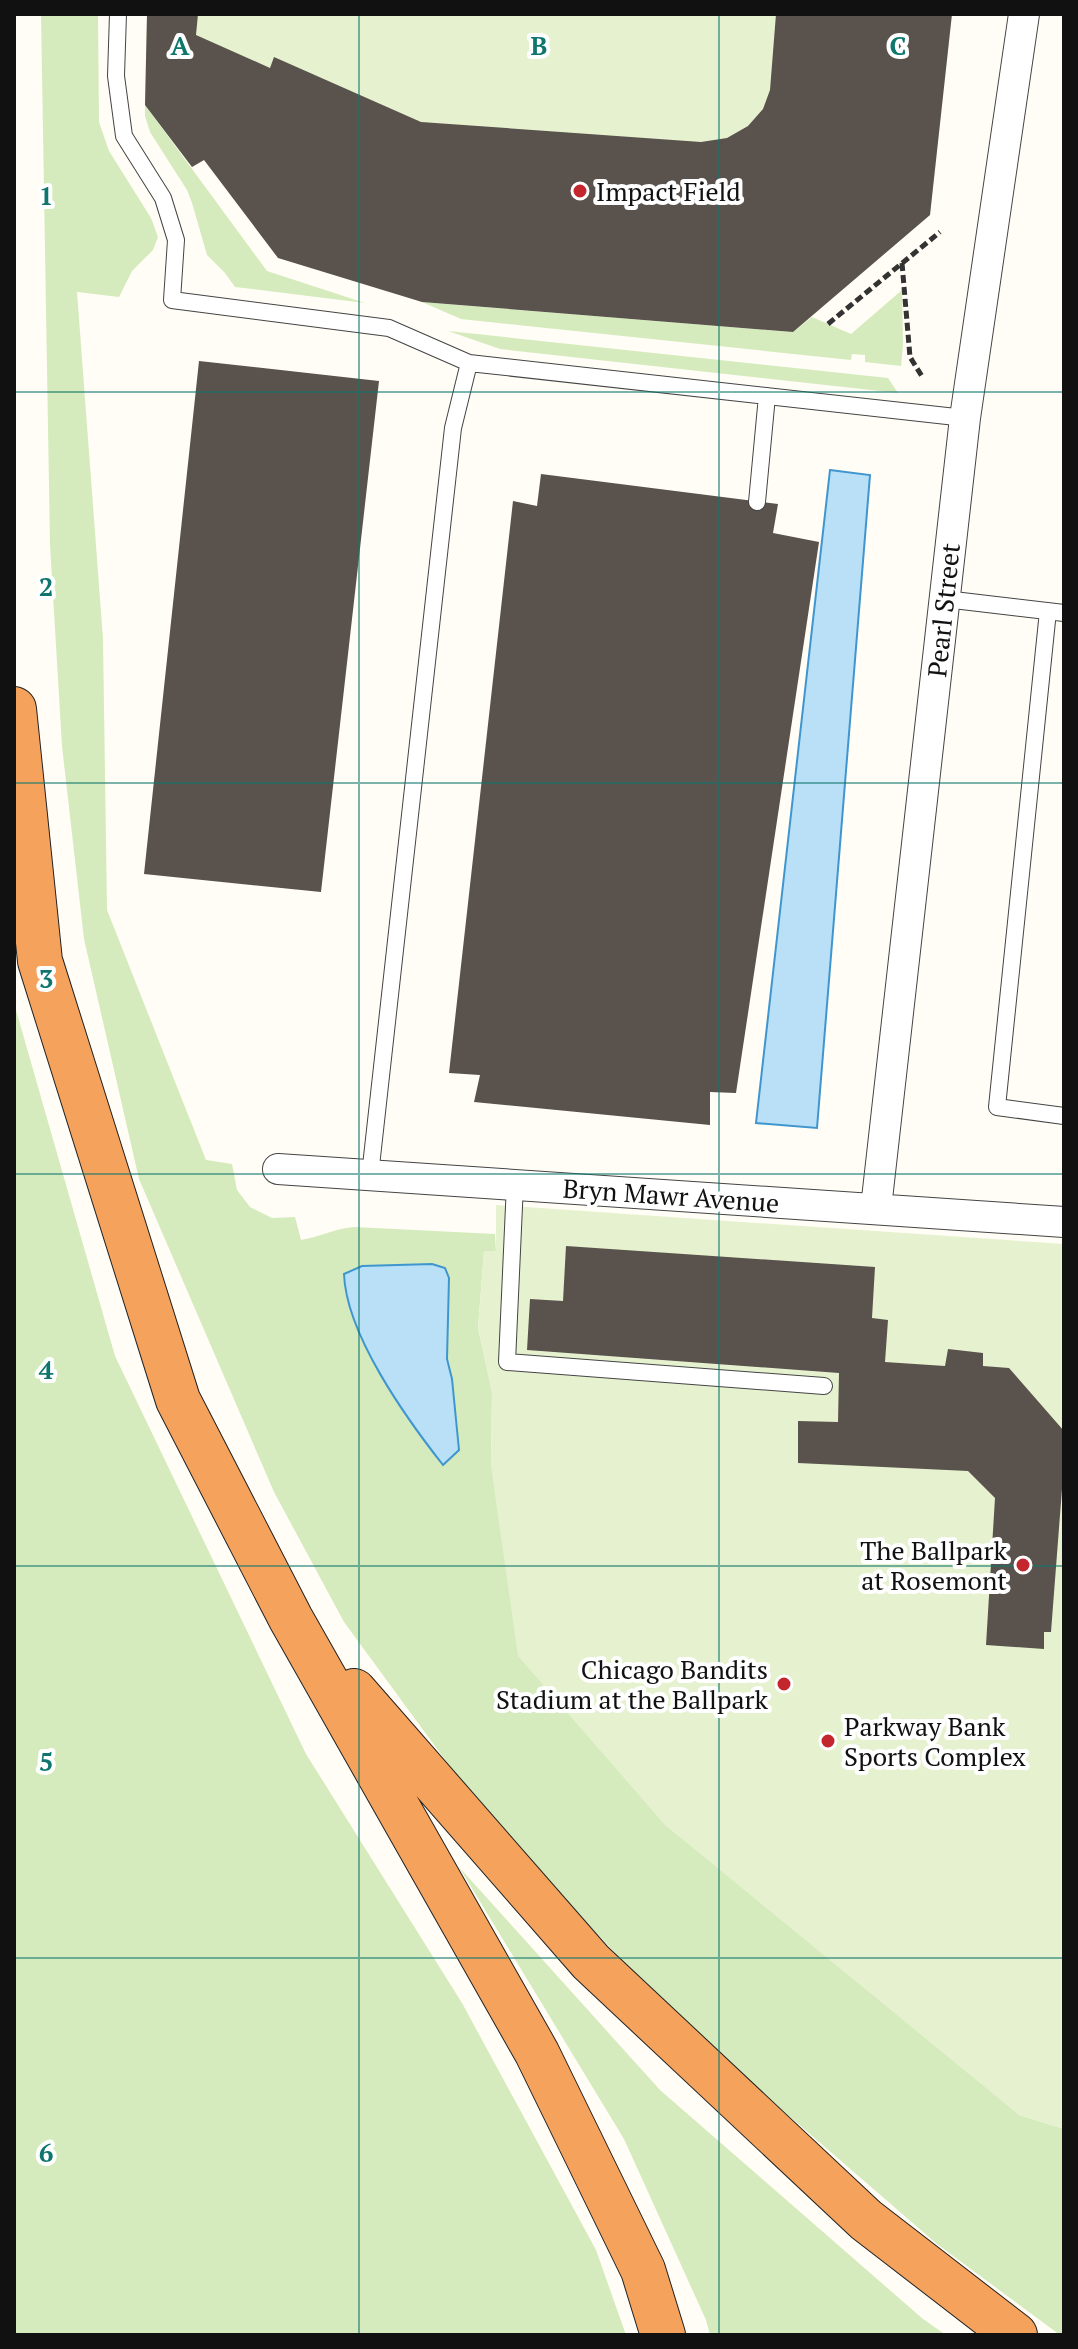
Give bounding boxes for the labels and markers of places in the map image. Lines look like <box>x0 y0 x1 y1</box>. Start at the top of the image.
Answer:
place label: Impact Field <box>596 174 741 208</box>
marker: Impact Field <box>571 182 589 200</box>
place label: The Ballpark at Rosemont <box>860 1533 1008 1597</box>
marker: The Ballpark at Rosemont <box>1014 1556 1032 1574</box>
place label: Chicago Bandits Stadium at the Ballpark <box>496 1652 769 1716</box>
marker: Chicago Bandits Stadium at the Ballpark <box>775 1675 793 1693</box>
place label: Parkway Bank Sports Complex <box>844 1709 1026 1773</box>
marker: Parkway Bank Sports Complex <box>819 1732 837 1750</box>

